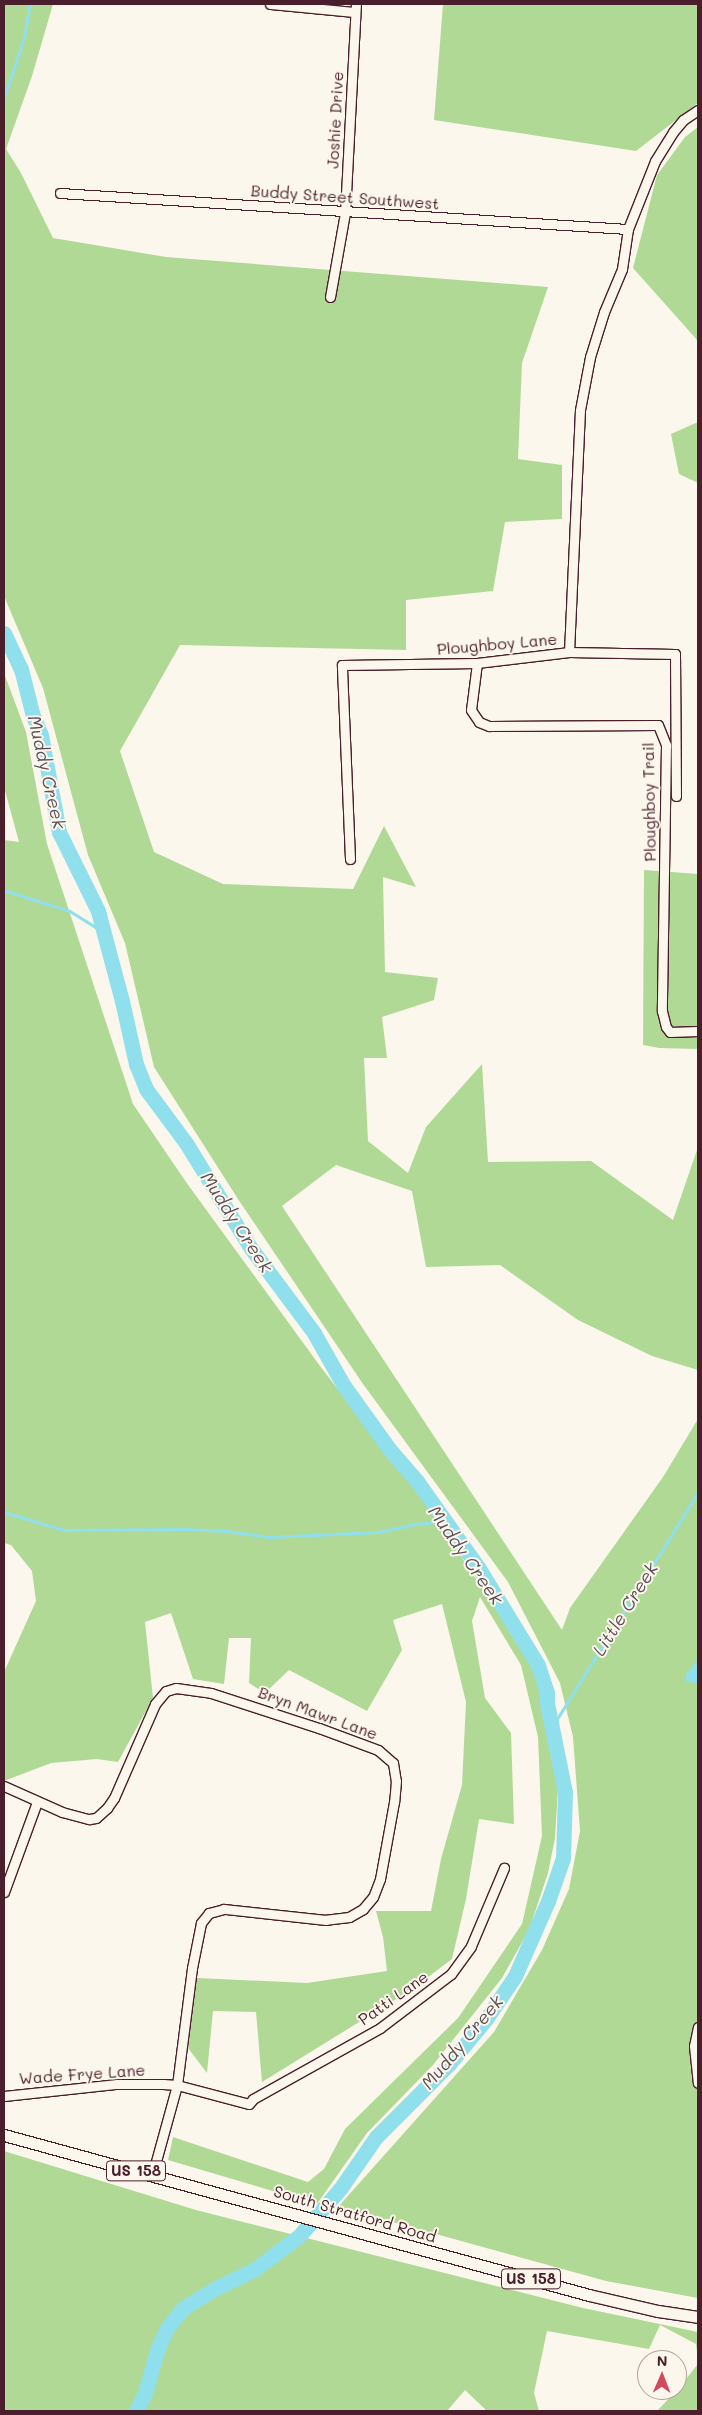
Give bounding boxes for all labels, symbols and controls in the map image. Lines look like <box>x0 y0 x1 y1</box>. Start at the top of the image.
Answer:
street label: Joshie Drive <box>323 71 347 169</box>
street label: Buddy Street Southwest <box>250 181 440 213</box>
street label: Ploughboy Lane <box>436 629 558 659</box>
water label: Muddy Creek <box>23 713 71 831</box>
street label: Ploughboy Trail <box>638 742 660 862</box>
water label: Muddy Creek <box>196 1168 278 1276</box>
water label: Muddy Creek <box>424 1501 508 1609</box>
water label: Little Creek <box>588 1558 662 1660</box>
street label: Bryn Mawr Lane <box>256 1682 380 1744</box>
street label: Patti Lane <box>354 1967 432 2029</box>
water label: Muddy Creek <box>416 1991 508 2093</box>
street label: Wade Frye Lane <box>18 2060 146 2088</box>
road number: US 158 <box>105 2158 167 2184</box>
street label: South Stratford Road <box>271 2182 439 2246</box>
road number: US 158 <box>500 2266 562 2292</box>
north arrow <box>637 2350 687 2400</box>
text: N <box>657 2351 668 2370</box>

